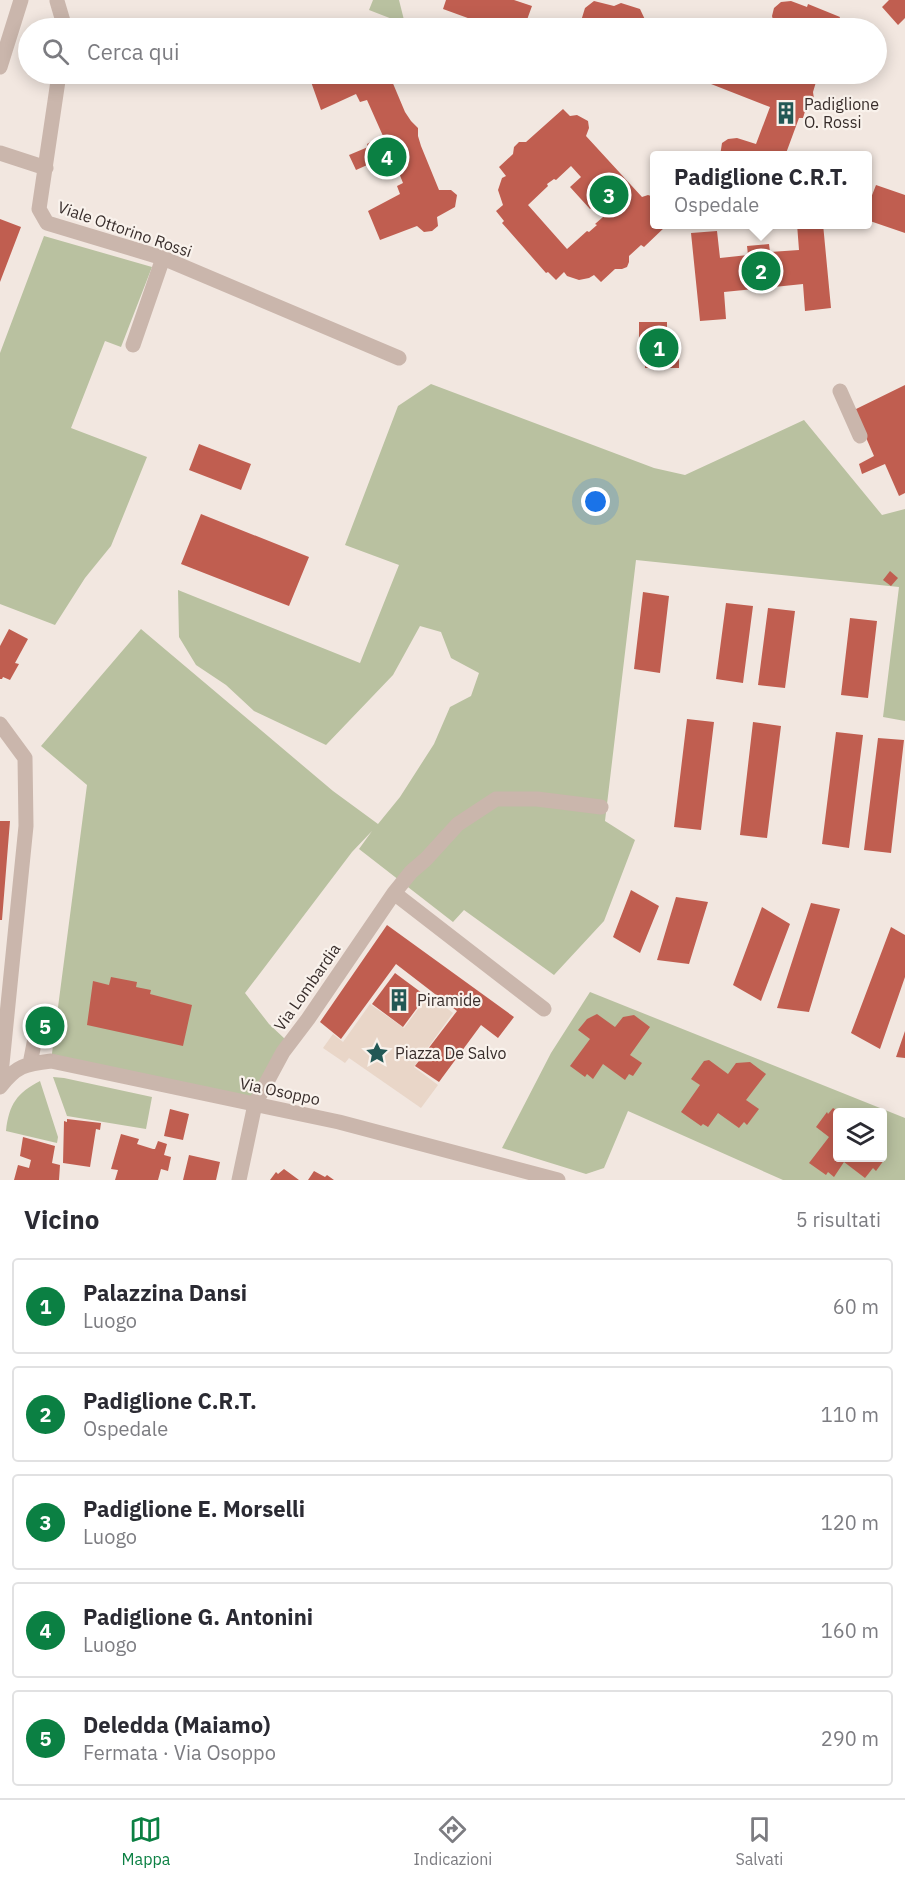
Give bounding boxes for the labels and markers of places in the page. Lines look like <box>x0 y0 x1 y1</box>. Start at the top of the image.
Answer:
place label: Padiglione O. Rossi <box>804 94 879 132</box>
building icon: Padiglione O. Rossi <box>773 100 799 126</box>
pin: 4 <box>368 134 406 180</box>
pin: 3 <box>590 172 628 218</box>
pin: 2 <box>742 248 780 294</box>
pin: 1 <box>640 326 678 370</box>
building icon: Piramide <box>386 987 412 1013</box>
place label: Piramide <box>417 990 481 1010</box>
pin: 5 <box>26 1004 64 1048</box>
place icon: Piazza De Salvo <box>364 1040 390 1066</box>
place label: Piazza De Salvo <box>395 1043 506 1063</box>

